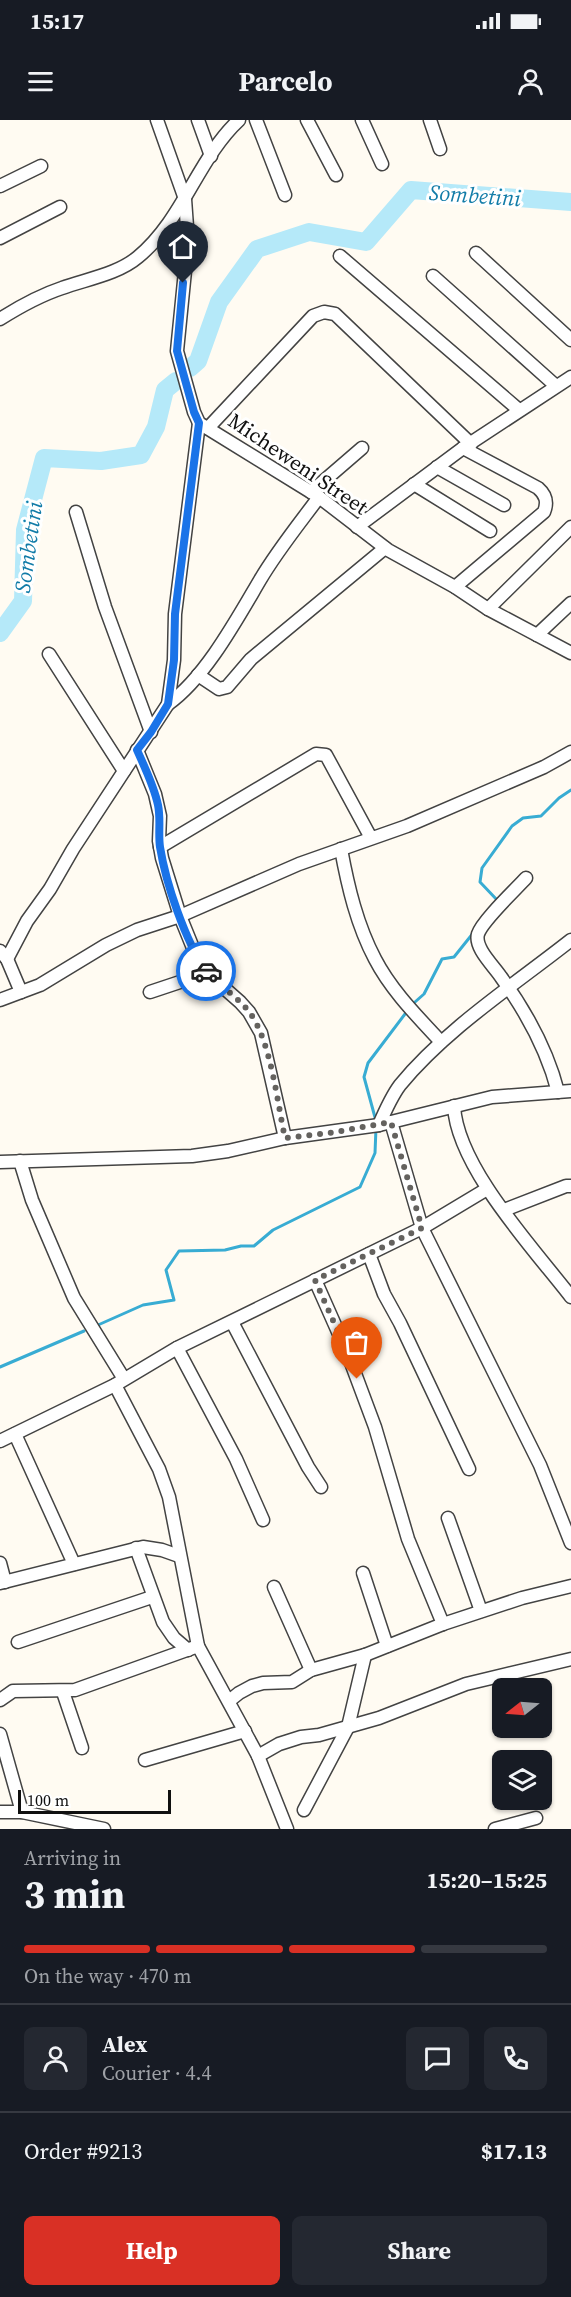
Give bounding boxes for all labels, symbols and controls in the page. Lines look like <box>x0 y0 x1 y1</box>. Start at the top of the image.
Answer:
text: 15:17 <box>30 6 84 36</box>
text: Parcelo <box>239 63 332 100</box>
icon: menu <box>24 65 57 98</box>
icon: person <box>514 65 547 98</box>
water label: Sombetini <box>428 177 522 213</box>
pin <box>157 221 208 283</box>
icon: home <box>166 230 199 263</box>
street label: Micheweni Street <box>223 406 374 521</box>
water label: Sombetini <box>7 499 49 595</box>
courier <box>176 941 236 1001</box>
icon: car <box>190 955 223 988</box>
pin <box>331 1317 382 1379</box>
icon: bag <box>340 1326 373 1359</box>
north arrow <box>492 1678 552 1738</box>
map controls <box>492 1678 552 1810</box>
button: layers <box>492 1750 552 1810</box>
scale bar <box>18 1787 171 1814</box>
text: 100 m <box>27 1789 69 1811</box>
text: Arriving in <box>24 1844 121 1872</box>
text: 15:20–15:25 <box>427 1865 547 1895</box>
text: 3 min <box>24 1868 125 1921</box>
text: On the way · 470 m <box>24 1962 191 1990</box>
button: person <box>24 2027 87 2090</box>
button: chat <box>406 2027 469 2090</box>
button: phone <box>484 2027 547 2090</box>
text: Alex <box>102 2029 147 2059</box>
text: Courier · 4.4 <box>102 2059 211 2087</box>
text: Order #9213 <box>24 2136 142 2166</box>
text: $17.13 <box>481 2136 547 2166</box>
button: Help <box>24 2216 280 2285</box>
button: Share <box>292 2216 547 2285</box>

